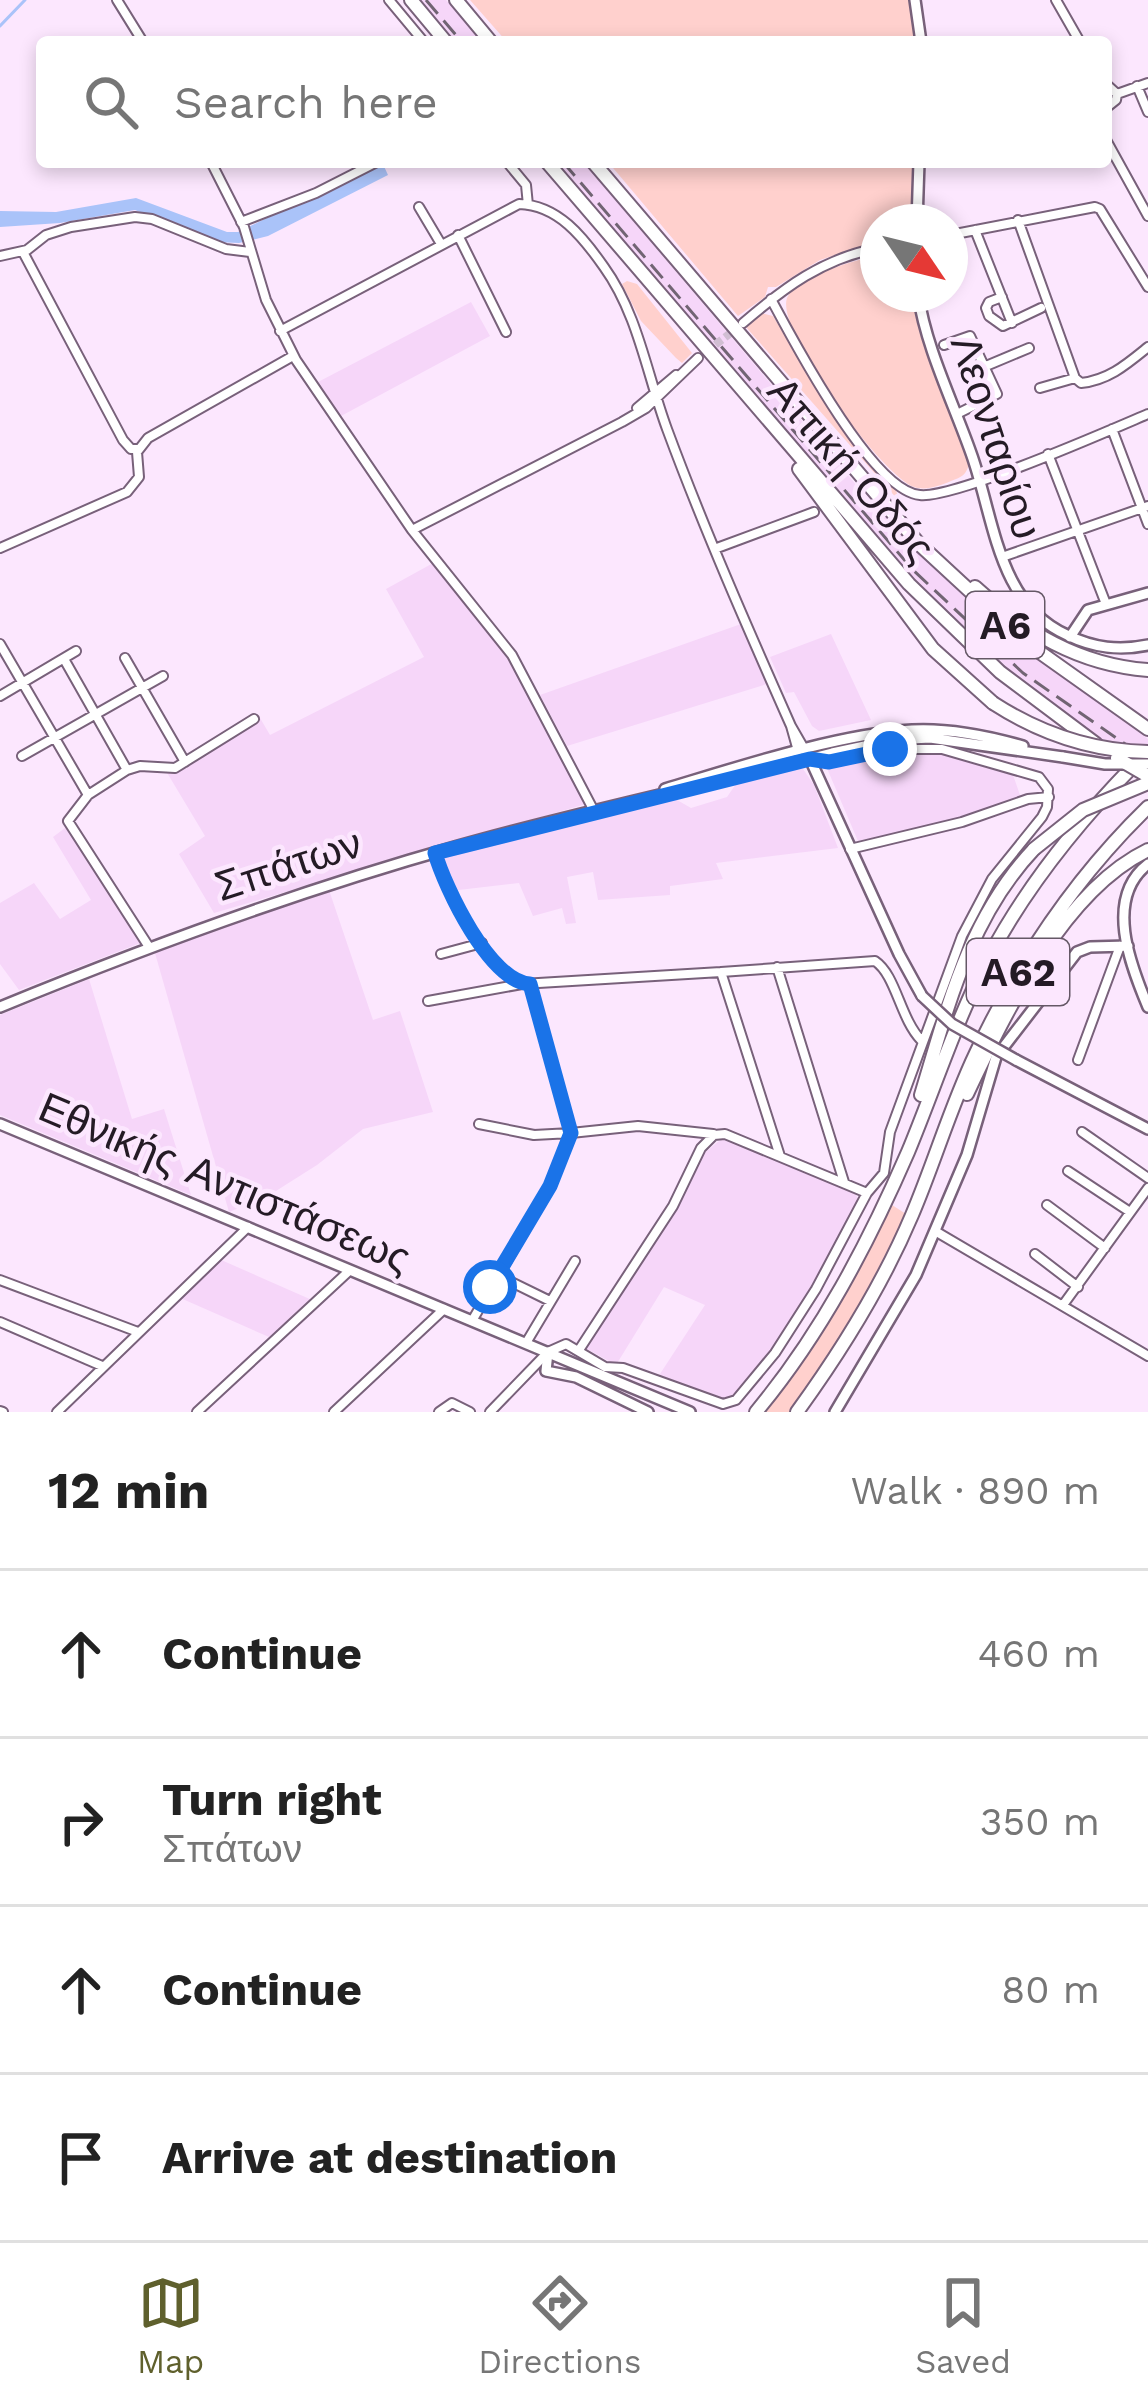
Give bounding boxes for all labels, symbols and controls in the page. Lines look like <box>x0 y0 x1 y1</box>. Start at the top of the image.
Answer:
search box <box>36 36 1112 168</box>
icon: search <box>78 69 144 135</box>
text: Search here <box>174 76 438 129</box>
north arrow <box>860 204 968 312</box>
street label: Λεονταρίου <box>941 329 1052 545</box>
street label: Αττική Οδός <box>758 367 945 572</box>
road number: Α6 <box>966 592 1044 658</box>
route end <box>863 722 917 776</box>
street label: Σπάτων <box>209 818 368 911</box>
road number: Α62 <box>967 939 1069 1005</box>
street label: Εθνικής Αντιστάσεως <box>32 1082 418 1283</box>
route start <box>463 1260 517 1314</box>
text: 12 min <box>48 1461 209 1520</box>
text: Walk · 890 m <box>851 1468 1100 1513</box>
icon: ahead <box>48 1621 114 1687</box>
text: Continue <box>162 1627 362 1680</box>
text: 460 m <box>978 1631 1100 1676</box>
text: Turn right <box>162 1773 382 1826</box>
icon: right <box>48 1789 114 1855</box>
text: 350 m <box>980 1799 1100 1844</box>
text: Σπάτων <box>162 1826 302 1871</box>
icon: ahead <box>48 1957 114 2023</box>
text: Continue <box>162 1963 362 2016</box>
text: 80 m <box>1001 1967 1100 2012</box>
icon: arrive <box>48 2125 114 2191</box>
text: Arrive at destination <box>162 2131 617 2184</box>
tab: Map <box>137 2270 204 2381</box>
tab: Directions <box>478 2270 641 2381</box>
tab: Saved <box>915 2270 1011 2381</box>

